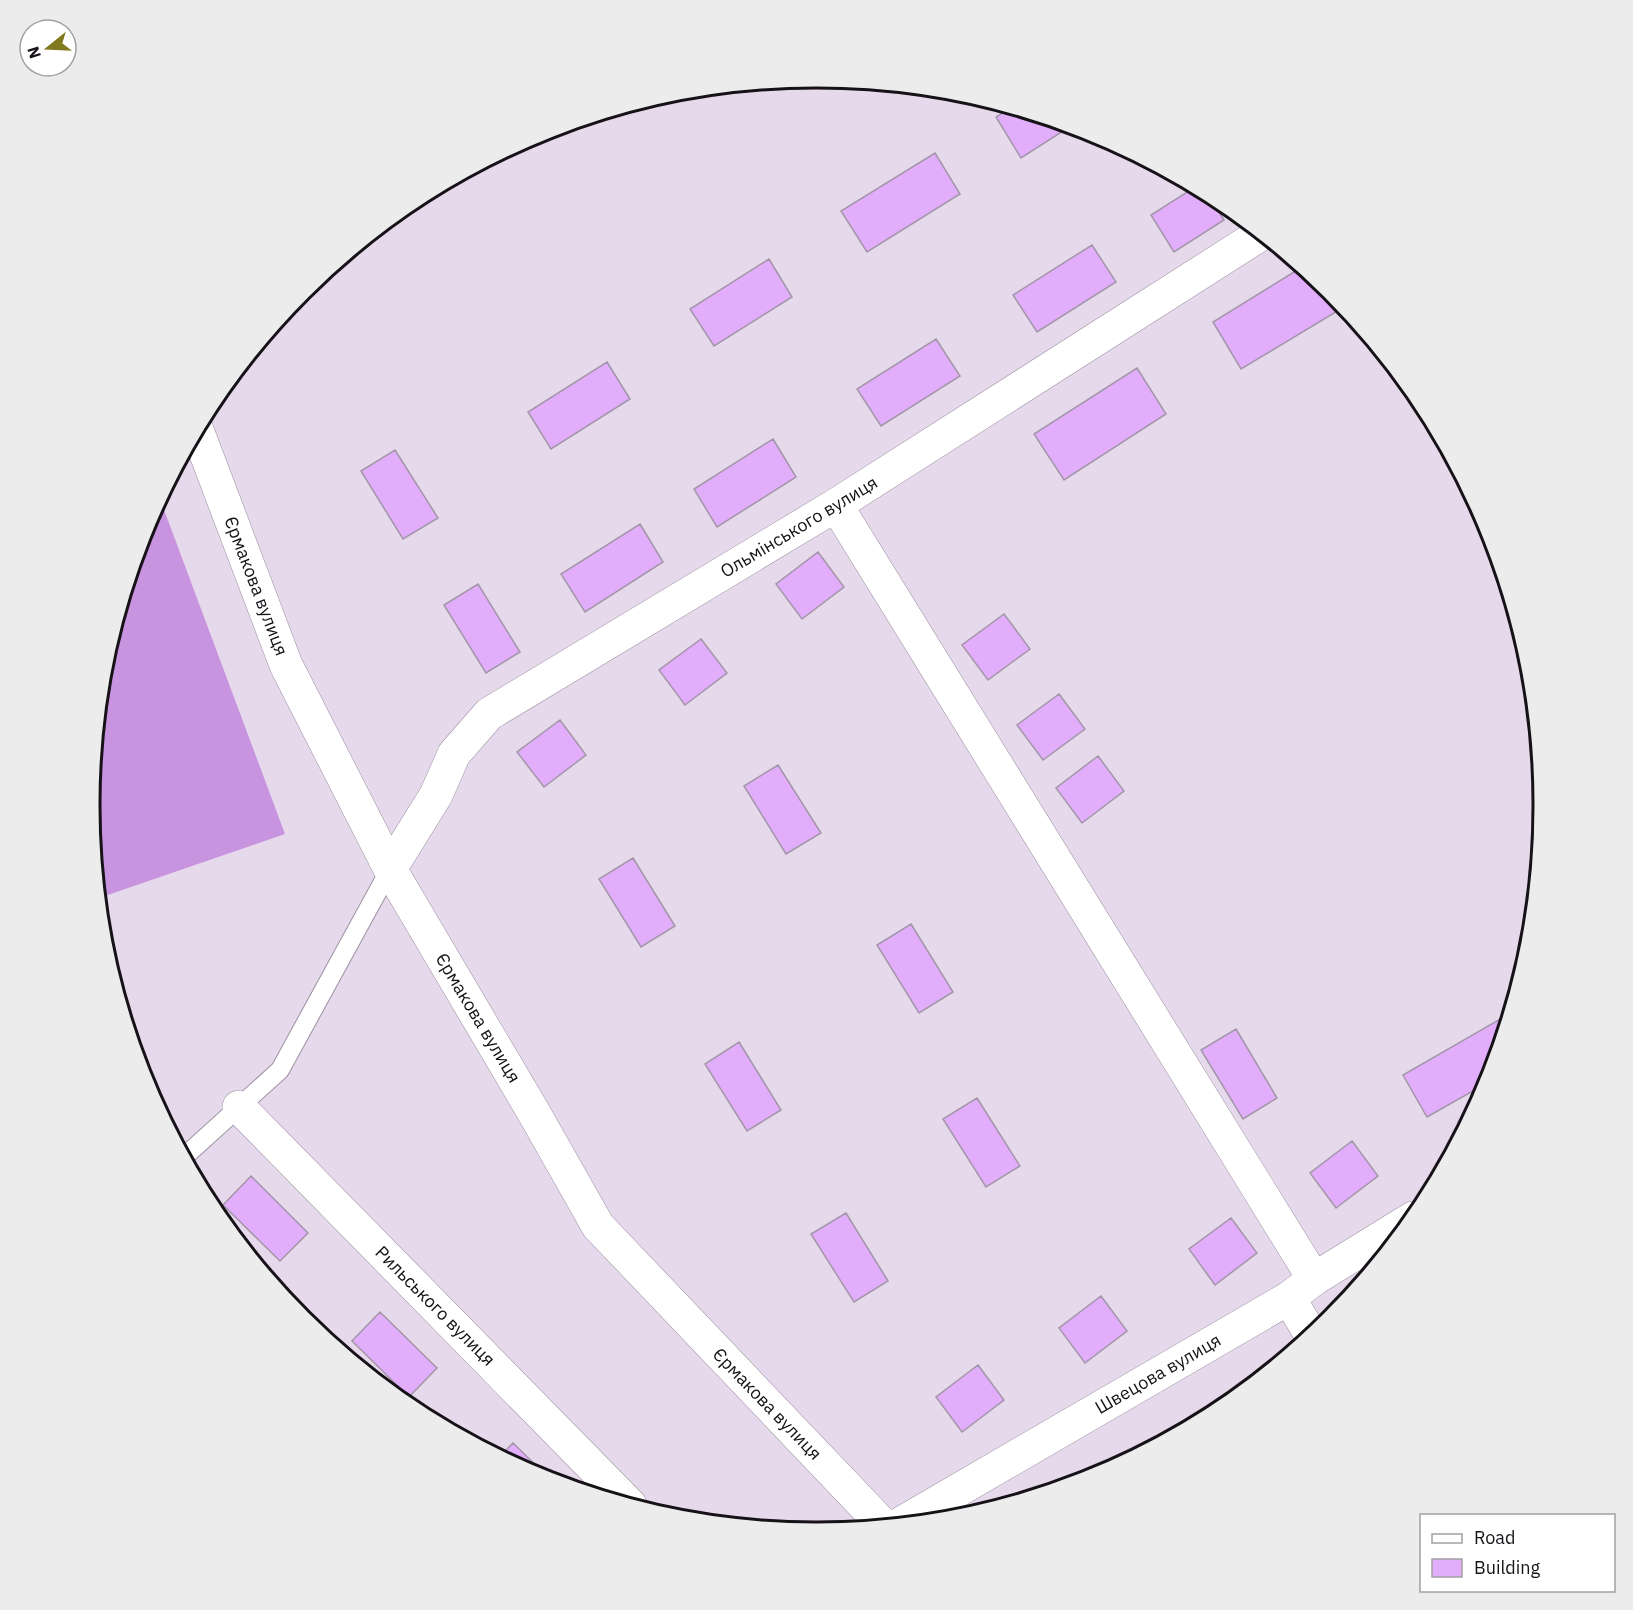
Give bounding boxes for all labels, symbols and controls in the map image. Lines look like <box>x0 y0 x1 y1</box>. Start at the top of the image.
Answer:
north arrow <box>18 18 78 78</box>
text: N <box>22 44 45 61</box>
street label: Ольмінського вулиця <box>716 471 882 583</box>
street label: Єрмакова вулиця <box>219 513 294 659</box>
street label: Єрмакова вулиця <box>431 949 526 1087</box>
street label: Рильського вулиця <box>370 1241 500 1371</box>
street label: Швецова вулиця <box>1091 1328 1225 1419</box>
street label: Єрмакова вулиця <box>708 1343 827 1465</box>
legend <box>1420 1514 1615 1592</box>
text: Road <box>1474 1526 1515 1549</box>
text: Building <box>1474 1556 1541 1579</box>

